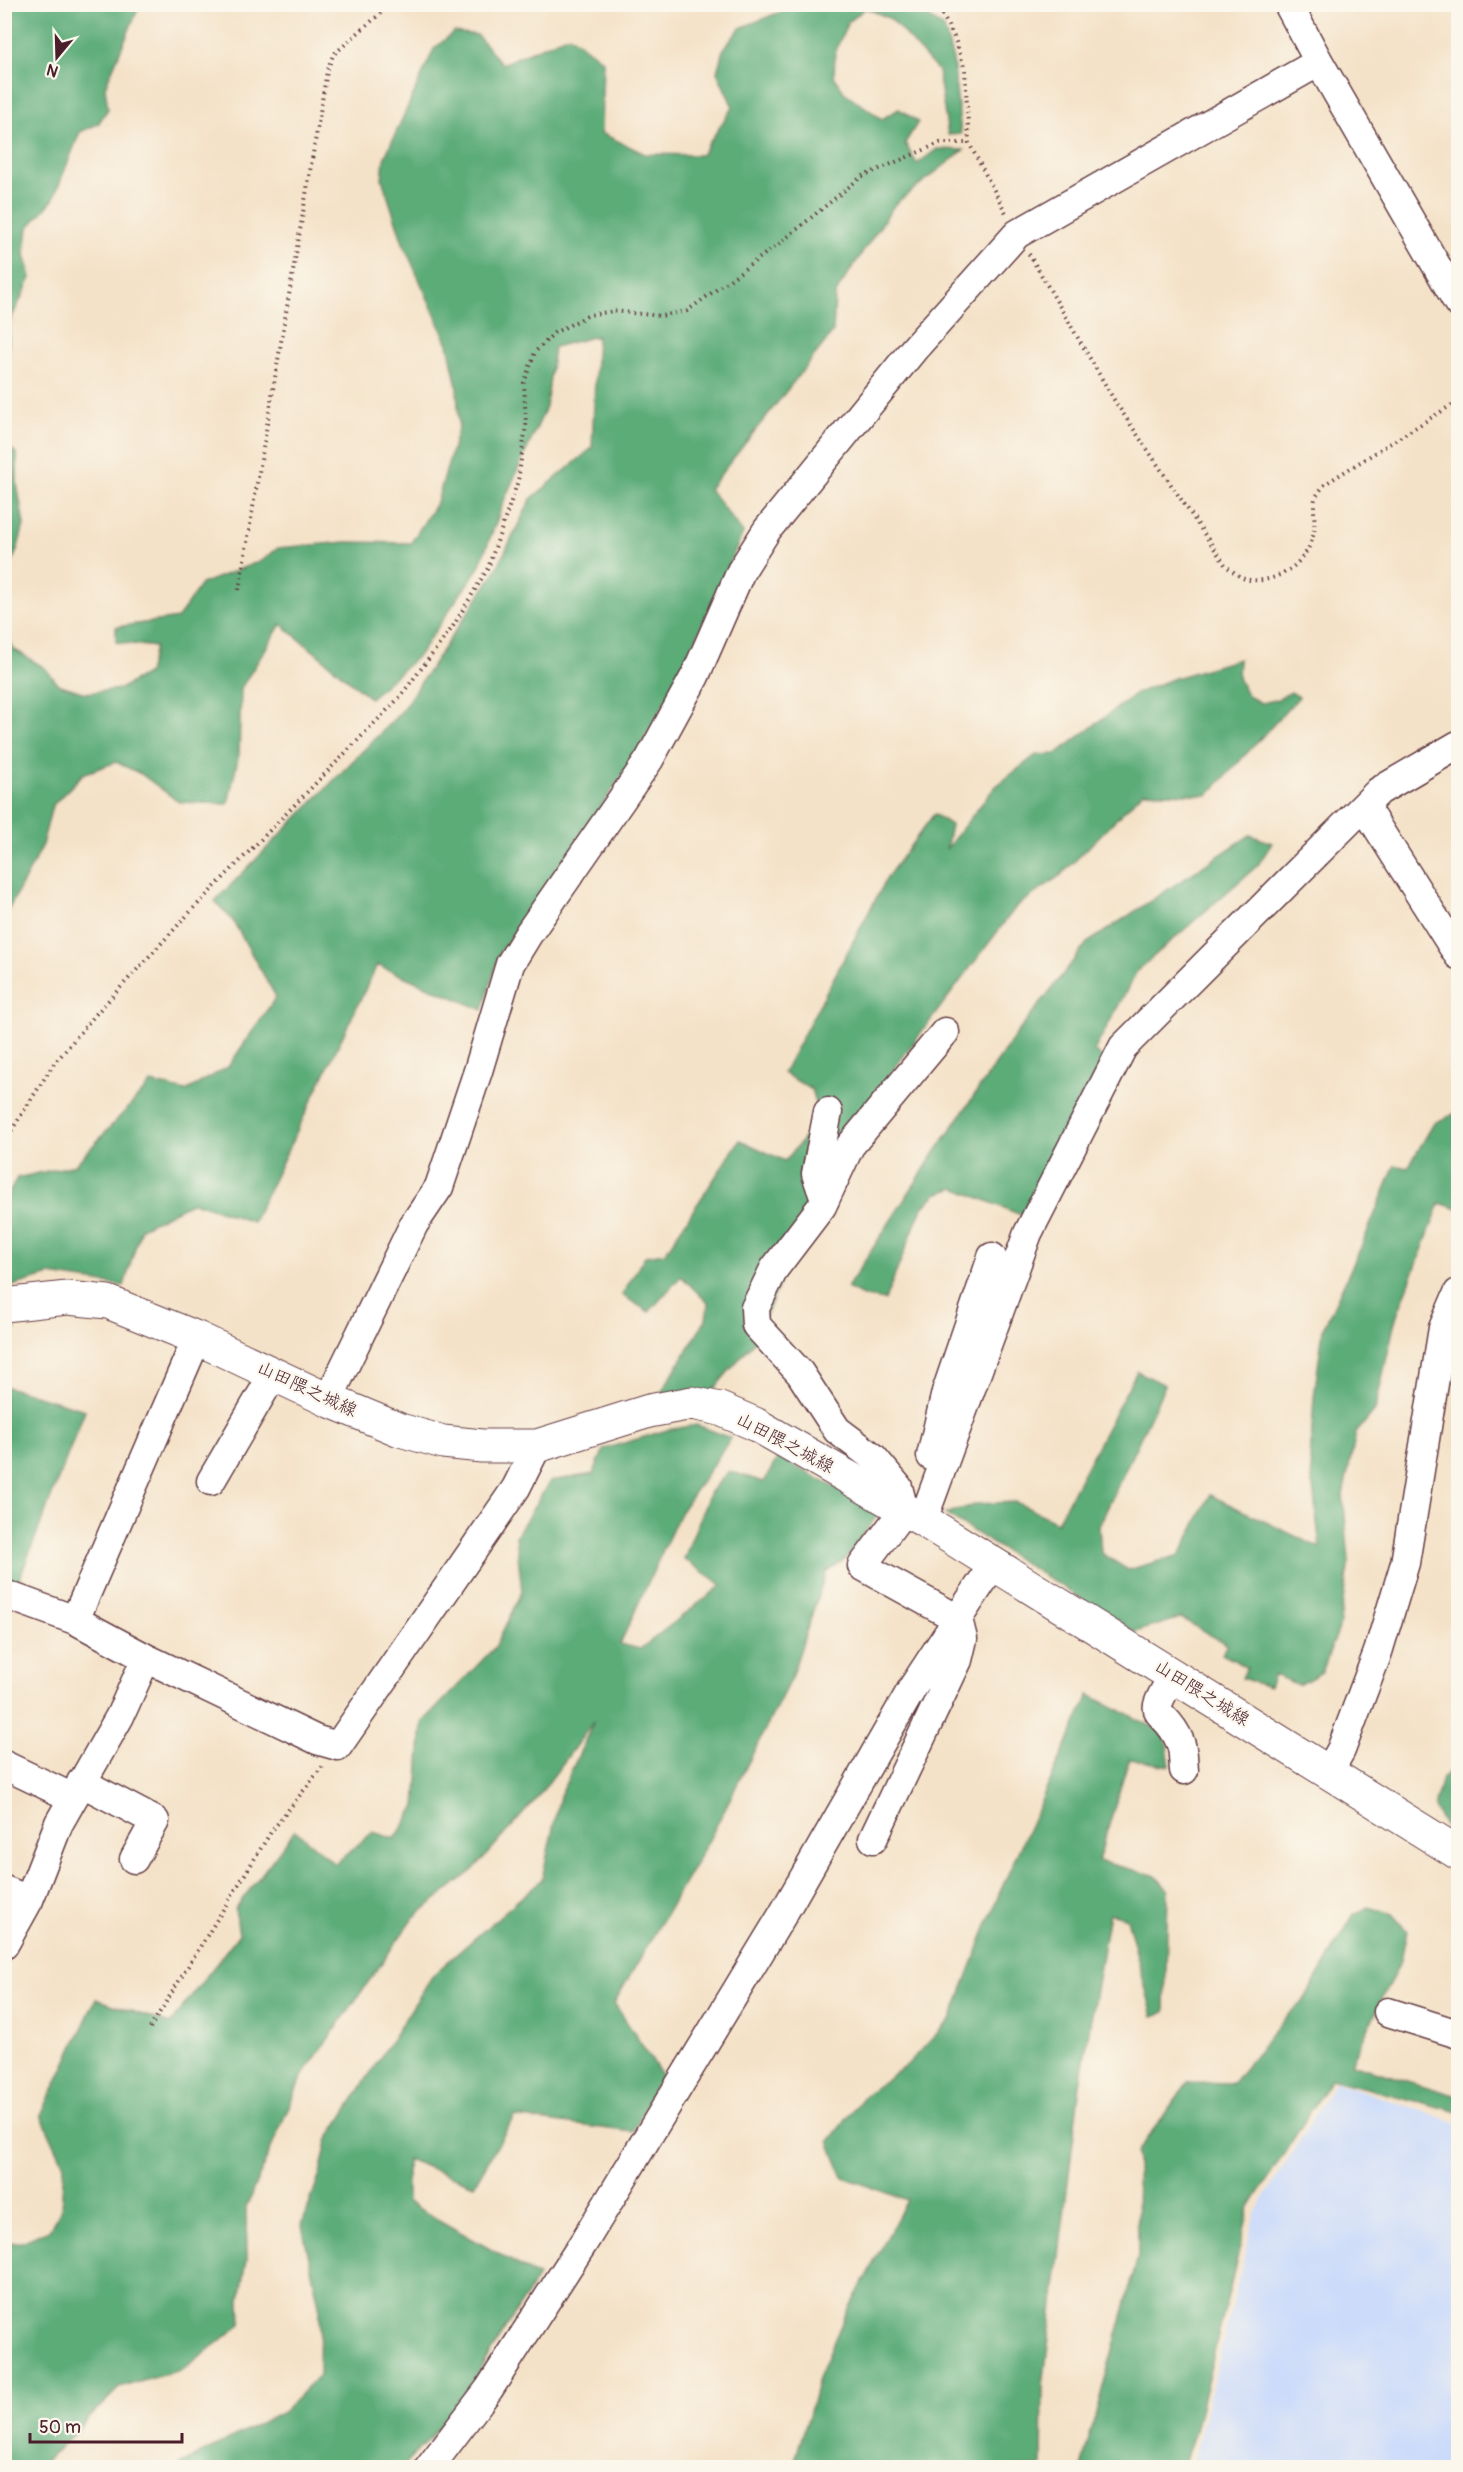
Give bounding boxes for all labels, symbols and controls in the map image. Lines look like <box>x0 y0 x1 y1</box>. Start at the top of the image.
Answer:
north arrow <box>27 27 87 87</box>
text: N <box>44 59 61 81</box>
street label: 山田隈之城線 <box>253 1356 361 1422</box>
street label: 山田隈之城線 <box>732 1407 838 1479</box>
street label: 山田隈之城線 <box>1150 1655 1254 1731</box>
scale bar <box>30 2406 182 2444</box>
text: 50 m <box>39 2416 81 2439</box>

